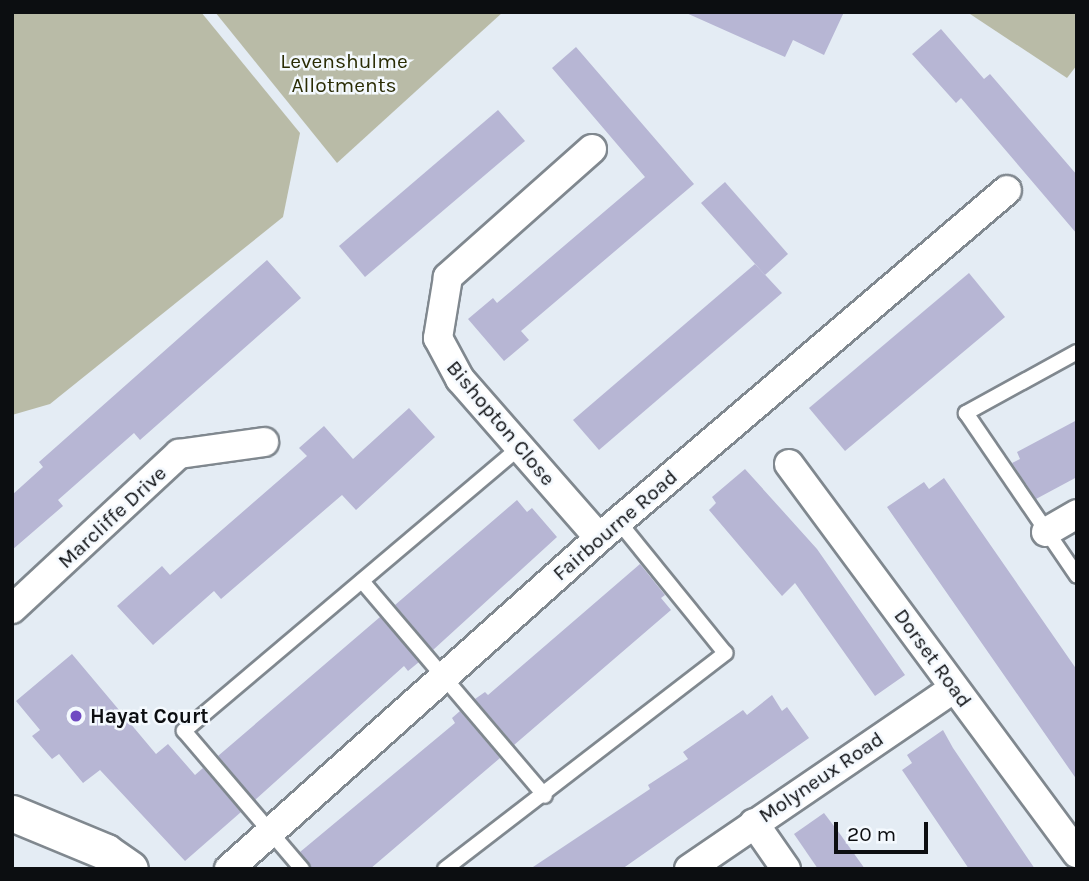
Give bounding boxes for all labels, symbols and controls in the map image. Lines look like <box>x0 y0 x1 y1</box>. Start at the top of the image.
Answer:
park label: Levenshulme Allotments <box>280 48 408 98</box>
street label: Bishopton Close <box>441 355 561 491</box>
street label: Marcliffe Drive <box>53 460 171 574</box>
street label: Fairbourne Road <box>548 464 682 586</box>
street label: Dorset Road <box>889 604 977 712</box>
place label: Hayat Court <box>90 703 208 729</box>
marker: Hayat Court <box>68 708 84 724</box>
street label: Molyneux Road <box>754 726 888 828</box>
scale bar <box>837 808 932 852</box>
text: 20 m <box>847 822 896 846</box>

